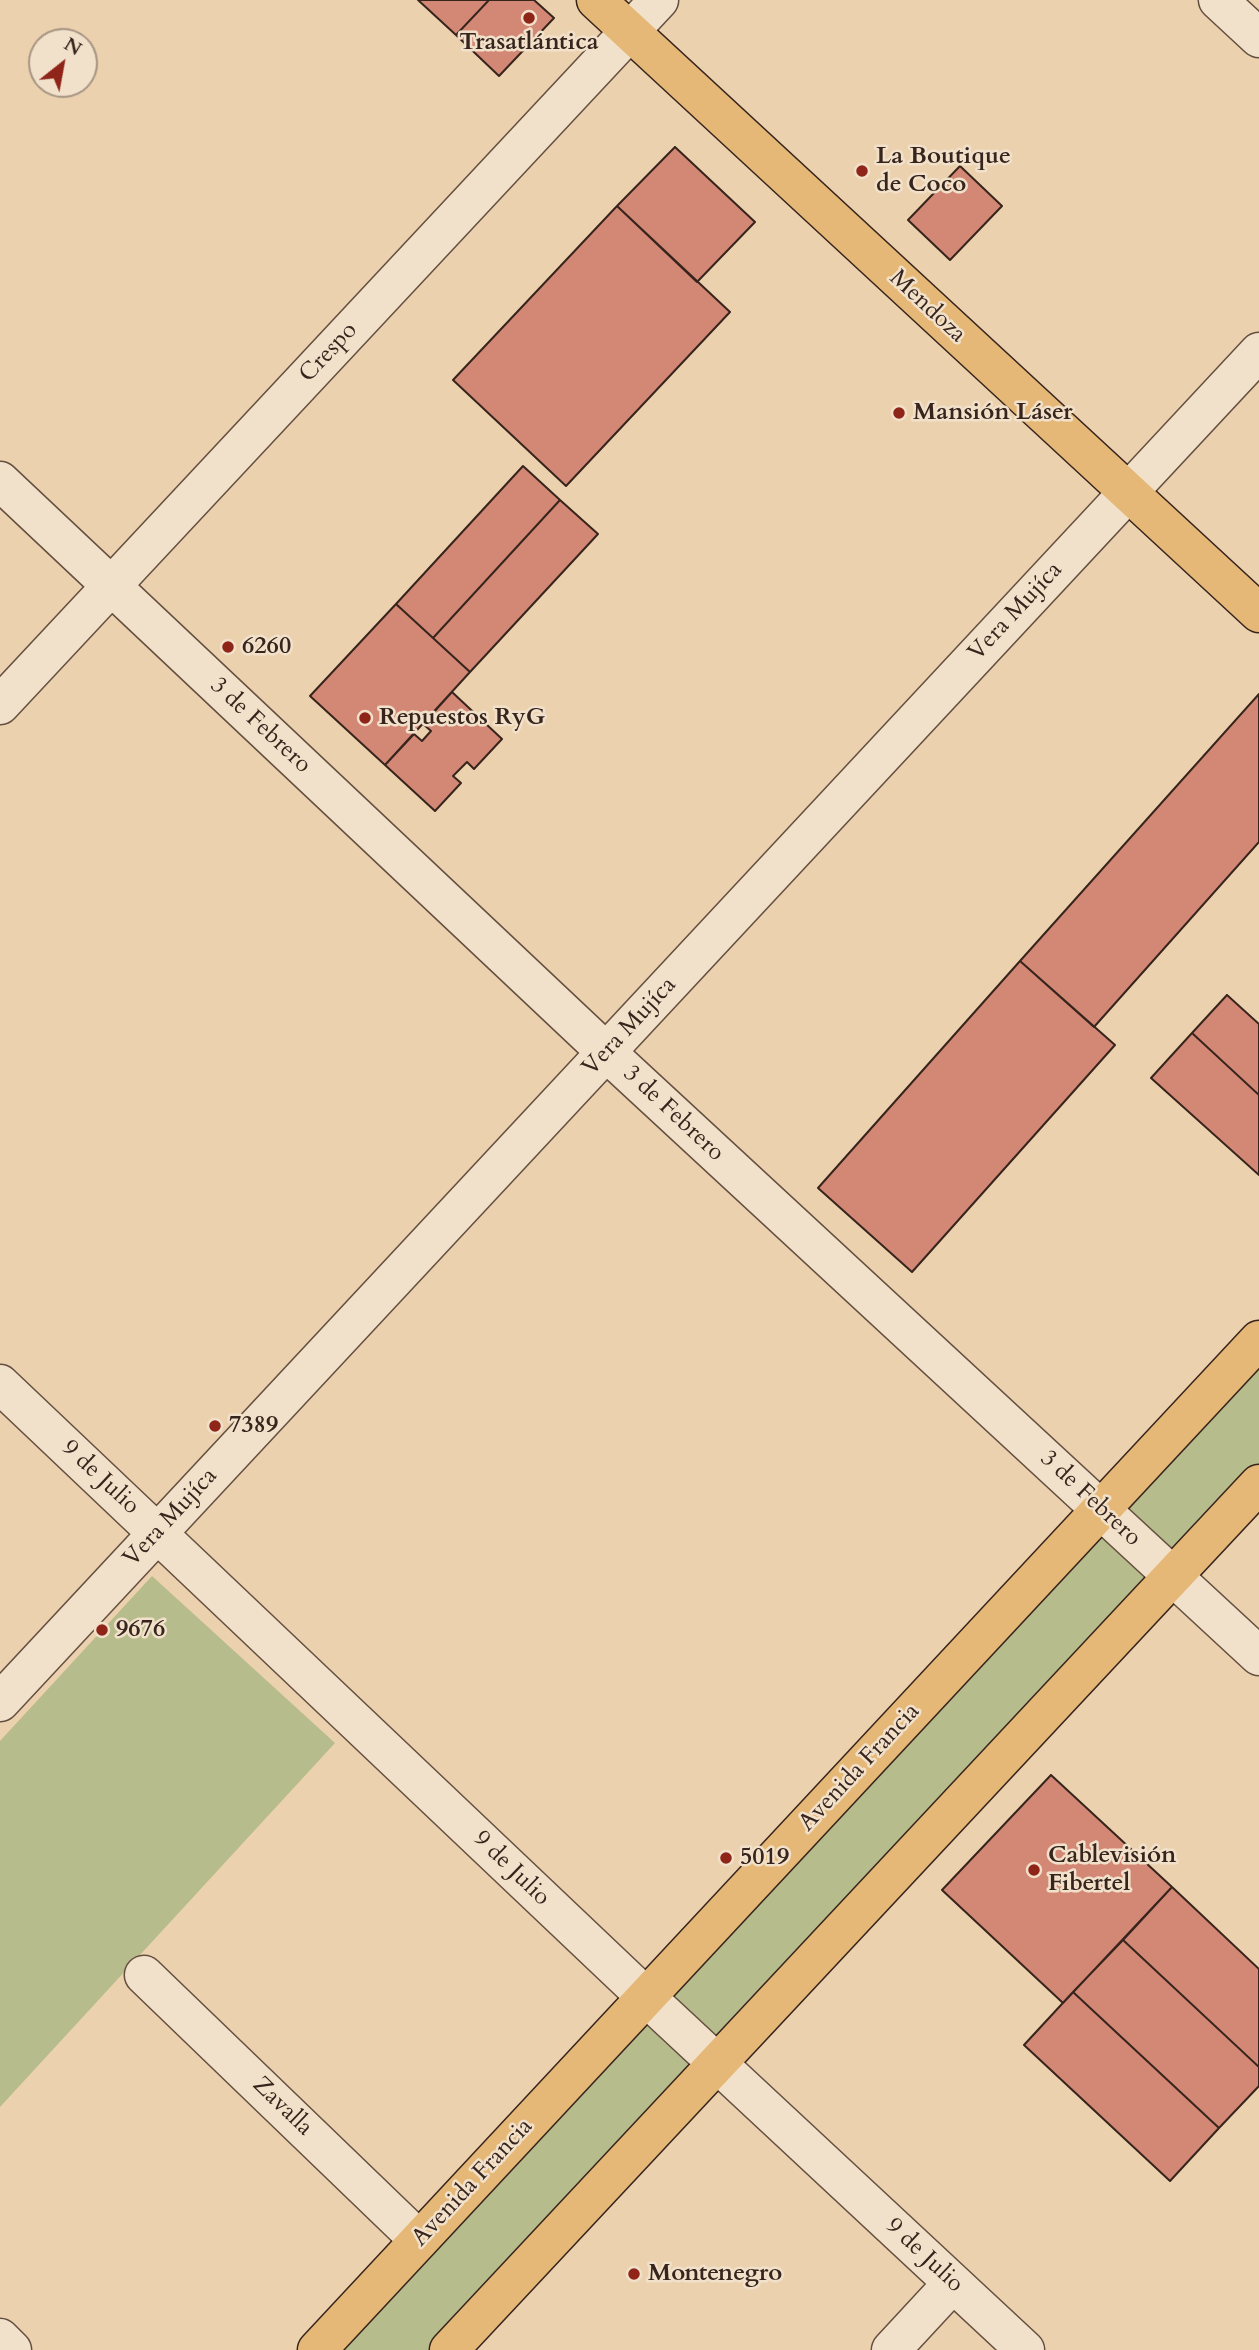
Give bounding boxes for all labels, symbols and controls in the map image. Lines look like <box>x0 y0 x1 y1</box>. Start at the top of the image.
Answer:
marker: Trasatlántica <box>521 10 537 26</box>
north arrow <box>28 28 98 98</box>
place label: Trasatlántica <box>459 29 599 57</box>
text: N <box>59 31 87 62</box>
place label: La Boutique de Coco <box>876 143 1011 199</box>
marker: La Boutique de Coco <box>854 163 870 179</box>
street label: Mendoza <box>883 264 971 350</box>
street label: Crespo <box>294 317 364 389</box>
place label: Mansión Láser <box>913 399 1073 427</box>
marker: Mansión Láser <box>891 405 907 421</box>
street label: Vera Mujíca <box>963 557 1069 667</box>
place label: 6260 <box>242 633 291 661</box>
marker: 6260 <box>220 639 236 655</box>
street label: 3 de Febrero <box>203 672 317 780</box>
place label: Repuestos RyG <box>379 704 545 732</box>
marker: Repuestos RyG <box>357 710 373 726</box>
street label: Vera Mujíca <box>577 972 683 1082</box>
street label: 3 de Febrero <box>616 1060 730 1168</box>
place label: 7389 <box>229 1412 278 1440</box>
marker: 7389 <box>207 1418 223 1434</box>
street label: 9 de Julio <box>55 1435 145 1521</box>
street label: 3 de Febrero <box>1033 1445 1147 1553</box>
street label: Vera Mujíca <box>118 1463 224 1573</box>
place label: 9676 <box>116 1616 165 1644</box>
marker: 9676 <box>94 1622 110 1638</box>
street label: Avenida Francia <box>793 1698 927 1838</box>
street label: 9 de Julio <box>466 1825 556 1913</box>
place label: Cablevisión Fibertel <box>1048 1842 1177 1898</box>
place label: 5019 <box>740 1844 789 1872</box>
marker: 5019 <box>718 1850 734 1866</box>
marker: Cablevisión Fibertel <box>1026 1862 1042 1878</box>
street label: Zavalla <box>246 2071 318 2143</box>
street label: Avenida Francia <box>406 2113 540 2253</box>
street label: 9 de Julio <box>879 2213 969 2299</box>
place label: Montenegro <box>648 2260 782 2288</box>
marker: Montenegro <box>626 2266 642 2282</box>

